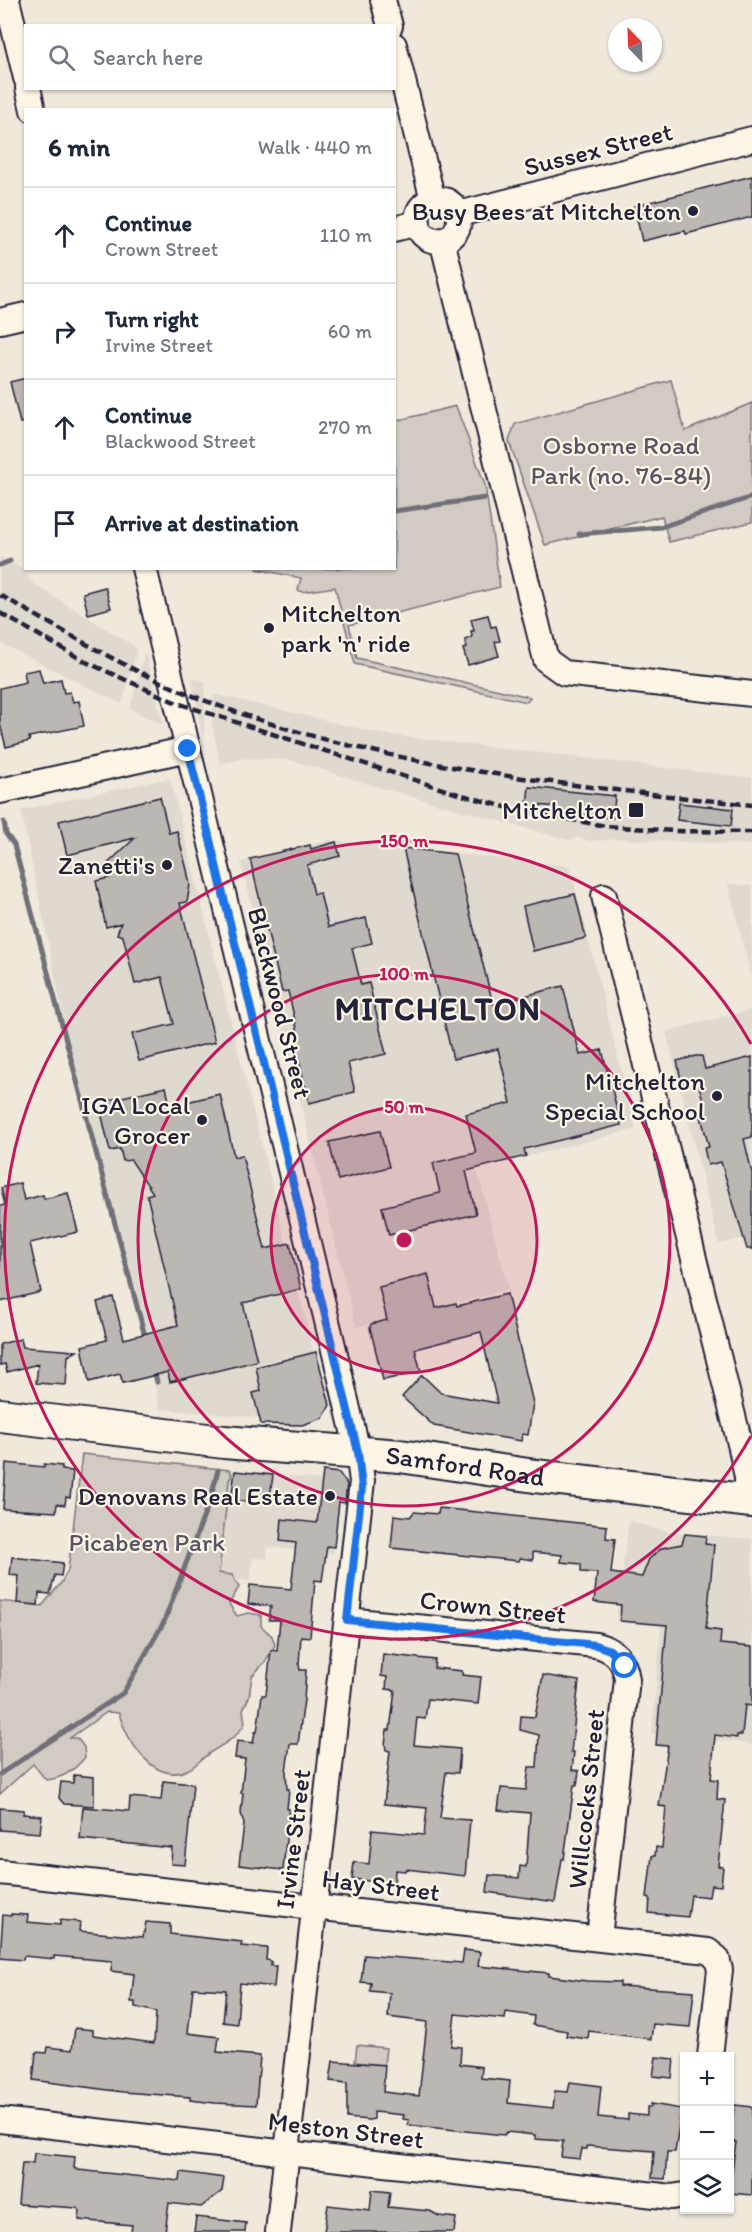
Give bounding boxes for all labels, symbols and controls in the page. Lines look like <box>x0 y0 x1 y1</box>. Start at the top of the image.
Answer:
north arrow <box>608 18 662 72</box>
search box <box>24 24 396 90</box>
icon: search <box>45 41 78 74</box>
text: Search here <box>93 44 203 71</box>
street label: Sussex Street <box>520 115 676 183</box>
text: 6 min <box>48 131 110 163</box>
text: Walk · 440 m <box>258 135 372 159</box>
place label: Busy Bees at Mitchelton <box>412 195 681 227</box>
marker: Busy Bees at Mitchelton <box>686 204 700 218</box>
text: Continue <box>105 210 192 237</box>
icon: ahead <box>48 219 81 252</box>
text: 110 m <box>320 223 372 247</box>
text: Crown Street <box>105 237 218 261</box>
text: Turn right <box>105 306 199 333</box>
icon: right <box>48 315 81 348</box>
text: 60 m <box>328 319 372 343</box>
text: Irvine Street <box>105 333 213 357</box>
text: Continue <box>105 402 192 429</box>
icon: ahead <box>48 411 81 444</box>
text: 270 m <box>318 415 372 439</box>
text: Blackwood Street <box>105 429 256 453</box>
park label: Osborne Road Park (no. 76-84) <box>530 429 712 491</box>
icon: arrive <box>48 507 81 540</box>
text: Arrive at destination <box>105 510 299 537</box>
place label: Mitchelton park 'n' ride <box>281 597 411 659</box>
marker: Mitchelton park 'n' ride <box>262 621 276 635</box>
route end <box>174 735 200 761</box>
place label: Mitchelton <box>502 794 622 826</box>
marker: Mitchelton <box>627 801 645 819</box>
text: 150 m <box>380 830 429 852</box>
place label: Zanetti's <box>58 849 155 881</box>
marker: Zanetti's <box>160 858 174 872</box>
street label: Blackwood Street <box>241 904 319 1102</box>
text: 100 m <box>379 963 430 985</box>
district label: MITCHELTON <box>335 990 541 1028</box>
place label: Mitchelton Special School <box>545 1065 705 1127</box>
place label: IGA Local Grocer <box>81 1089 191 1151</box>
marker: Mitchelton Special School <box>710 1089 724 1103</box>
text: 50 m <box>384 1096 425 1118</box>
marker: IGA Local Grocer <box>195 1113 209 1127</box>
centre of rings <box>394 1230 414 1250</box>
street label: Samford Road <box>385 1439 546 1493</box>
place label: Denovans Real Estate <box>77 1480 318 1512</box>
marker: Denovans Real Estate <box>323 1489 337 1503</box>
park label: Picabeen Park <box>69 1526 225 1558</box>
street label: Crown Street <box>418 1583 568 1631</box>
route start <box>611 1652 637 1678</box>
street label: Willcocks Street <box>561 1707 611 1891</box>
street label: Irvine Street <box>269 1767 317 1911</box>
street label: Hay Street <box>320 1862 442 1908</box>
map controls <box>680 2052 734 2214</box>
button: + <box>680 2052 734 2106</box>
street label: Meston Street <box>266 2105 426 2155</box>
button: − <box>680 2106 734 2160</box>
button: layers <box>680 2160 734 2214</box>

